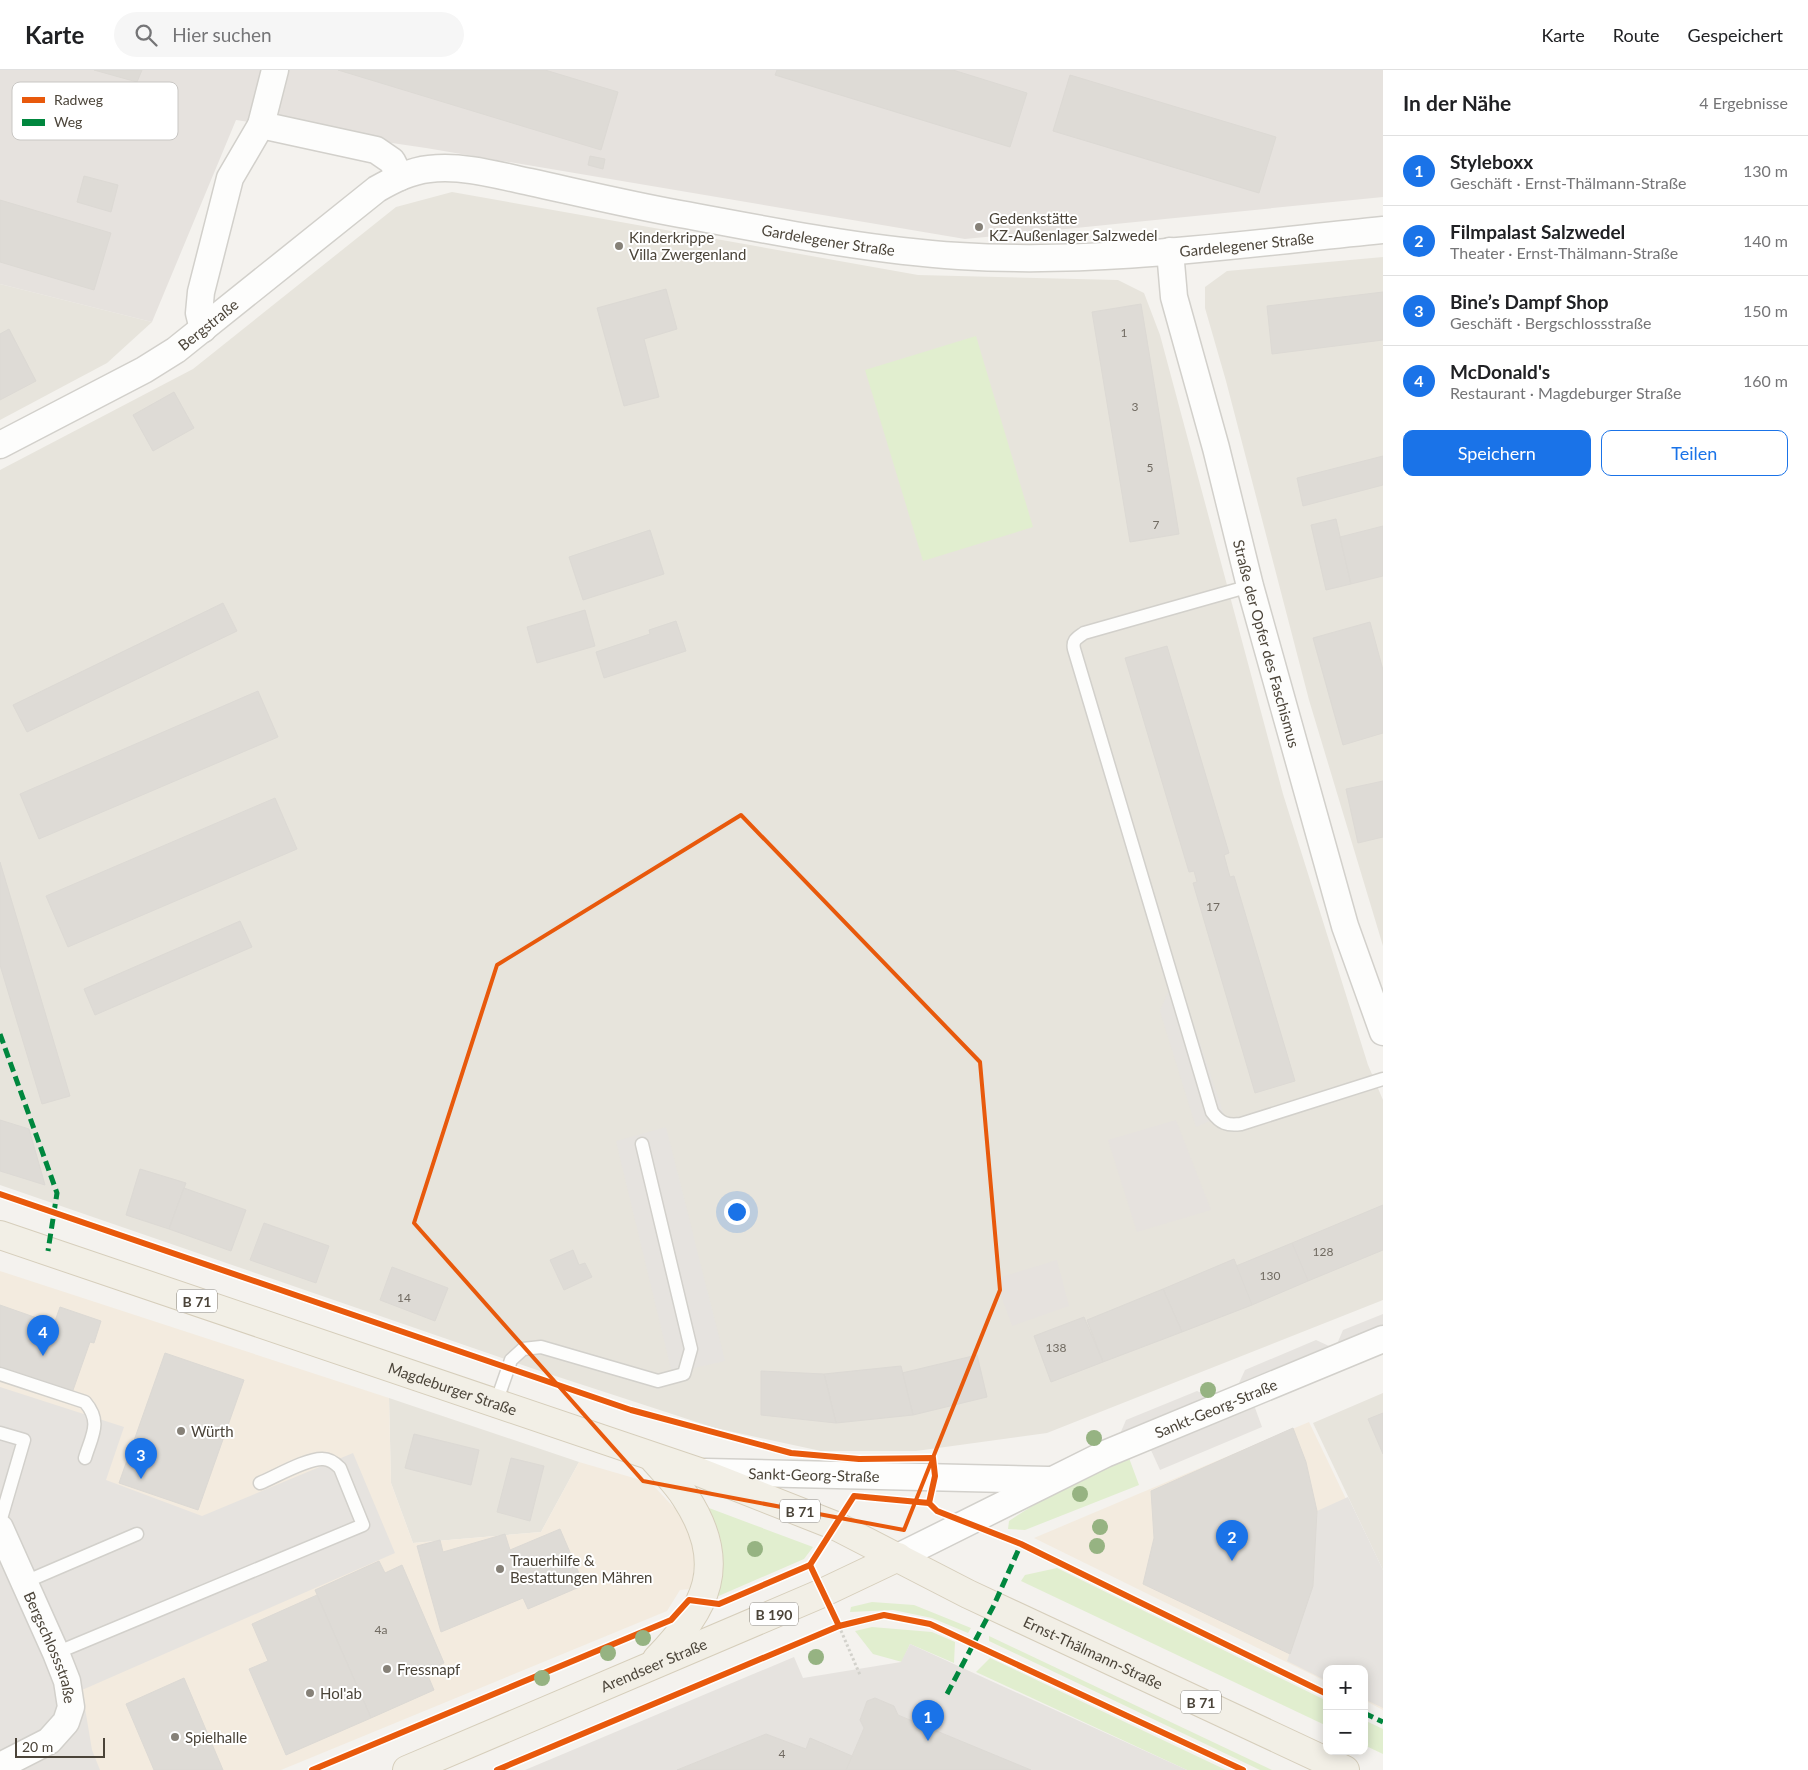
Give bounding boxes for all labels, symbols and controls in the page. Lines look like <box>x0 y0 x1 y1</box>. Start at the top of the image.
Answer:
search box <box>114 12 464 57</box>
text: Karte <box>25 20 84 49</box>
icon: search <box>132 21 160 49</box>
text: Hier suchen <box>172 23 272 46</box>
text: Karte <box>1541 24 1585 46</box>
text: Route <box>1613 24 1660 46</box>
text: Gespeichert <box>1688 24 1783 46</box>
legend <box>12 82 178 140</box>
text: In der Nähe <box>1403 90 1511 115</box>
text: Radweg <box>54 91 103 108</box>
text: 4 Ergebnisse <box>1699 93 1788 112</box>
text: Weg <box>54 113 82 130</box>
text: Styleboxx <box>1450 150 1533 173</box>
text: 1 <box>1414 161 1424 180</box>
text: 130 m <box>1743 161 1788 180</box>
text: Geschäft · Ernst-Thälmann-Straße <box>1450 173 1686 192</box>
place label: Gedenkstätte KZ-Außenlager Salzwedel <box>989 209 1158 244</box>
street label: Gardelegener Straße <box>760 220 896 259</box>
text: Filmpalast Salzwedel <box>1450 220 1625 243</box>
marker: Gedenkstätte KZ-Außenlager Salzwedel <box>973 221 985 233</box>
place label: Kinderkrippe Villa Zwergenland <box>629 228 746 263</box>
street label: Gardelegener Straße <box>1179 228 1315 260</box>
text: 2 <box>1414 231 1424 250</box>
text: 140 m <box>1743 231 1788 250</box>
marker: Kinderkrippe Villa Zwergenland <box>613 240 625 252</box>
text: Theater · Ernst-Thälmann-Straße <box>1450 243 1678 262</box>
text: Bine’s Dampf Shop <box>1450 290 1609 313</box>
street label: Bergstraße <box>174 295 242 354</box>
text: 3 <box>1414 301 1424 320</box>
text: 150 m <box>1743 301 1788 320</box>
text: Geschäft · Bergschlossstraße <box>1450 313 1652 332</box>
house number: 1 <box>1121 325 1128 340</box>
text: McDonald's <box>1450 360 1550 383</box>
text: 4 <box>1414 371 1424 390</box>
text: 160 m <box>1743 371 1788 390</box>
text: Restaurant · Magdeburger Straße <box>1450 383 1681 402</box>
house number: 3 <box>1132 399 1139 414</box>
button: Speichern <box>1403 430 1591 476</box>
button: Teilen <box>1601 430 1788 476</box>
house number: 5 <box>1147 460 1154 475</box>
house number: 7 <box>1153 517 1160 532</box>
street label: Straße der Opfer des Faschismus <box>1230 538 1304 750</box>
house number: 17 <box>1206 899 1220 914</box>
your location <box>724 1199 750 1225</box>
house number: 128 <box>1313 1244 1333 1259</box>
house number: 130 <box>1260 1268 1280 1283</box>
road number: B 71 <box>177 1290 217 1312</box>
house number: 14 <box>397 1290 411 1305</box>
pin: 4 <box>27 1315 59 1356</box>
house number: 138 <box>1046 1340 1066 1355</box>
street label: Magdeburger Straße <box>386 1358 519 1419</box>
street label: Sankt-Georg-Straße <box>1152 1375 1280 1442</box>
place label: Würth <box>191 1422 234 1440</box>
marker: Würth <box>175 1425 187 1437</box>
pin: 3 <box>125 1438 157 1479</box>
street label: Sankt-Georg-Straße <box>748 1464 880 1485</box>
road number: B 71 <box>780 1500 820 1522</box>
pin: 2 <box>1216 1520 1248 1561</box>
place label: Trauerhilfe & Bestattungen Mähren <box>510 1551 653 1586</box>
marker: Trauerhilfe & Bestattungen Mähren <box>494 1563 506 1575</box>
street label: Bergschlossstraße <box>21 1589 79 1705</box>
road number: B 190 <box>750 1602 798 1626</box>
street label: Ernst-Thälmann-Straße <box>1021 1612 1166 1693</box>
house number: 4a <box>375 1622 387 1637</box>
street label: Arendseer Straße <box>598 1634 710 1696</box>
place label: Fressnapf <box>397 1660 461 1678</box>
marker: Fressnapf <box>381 1663 393 1675</box>
map controls <box>1323 1665 1368 1755</box>
button: + <box>1323 1665 1368 1710</box>
place label: Hol'ab <box>320 1684 362 1702</box>
marker: Hol'ab <box>304 1687 316 1699</box>
road number: B 71 <box>1181 1690 1221 1714</box>
pin: 1 <box>912 1700 944 1741</box>
button: − <box>1323 1710 1368 1755</box>
place label: Spielhalle <box>185 1728 247 1746</box>
marker: Spielhalle <box>169 1731 181 1743</box>
scale bar <box>15 1735 105 1758</box>
text: 20 m <box>22 1738 53 1755</box>
house number: 4 <box>779 1746 786 1761</box>

